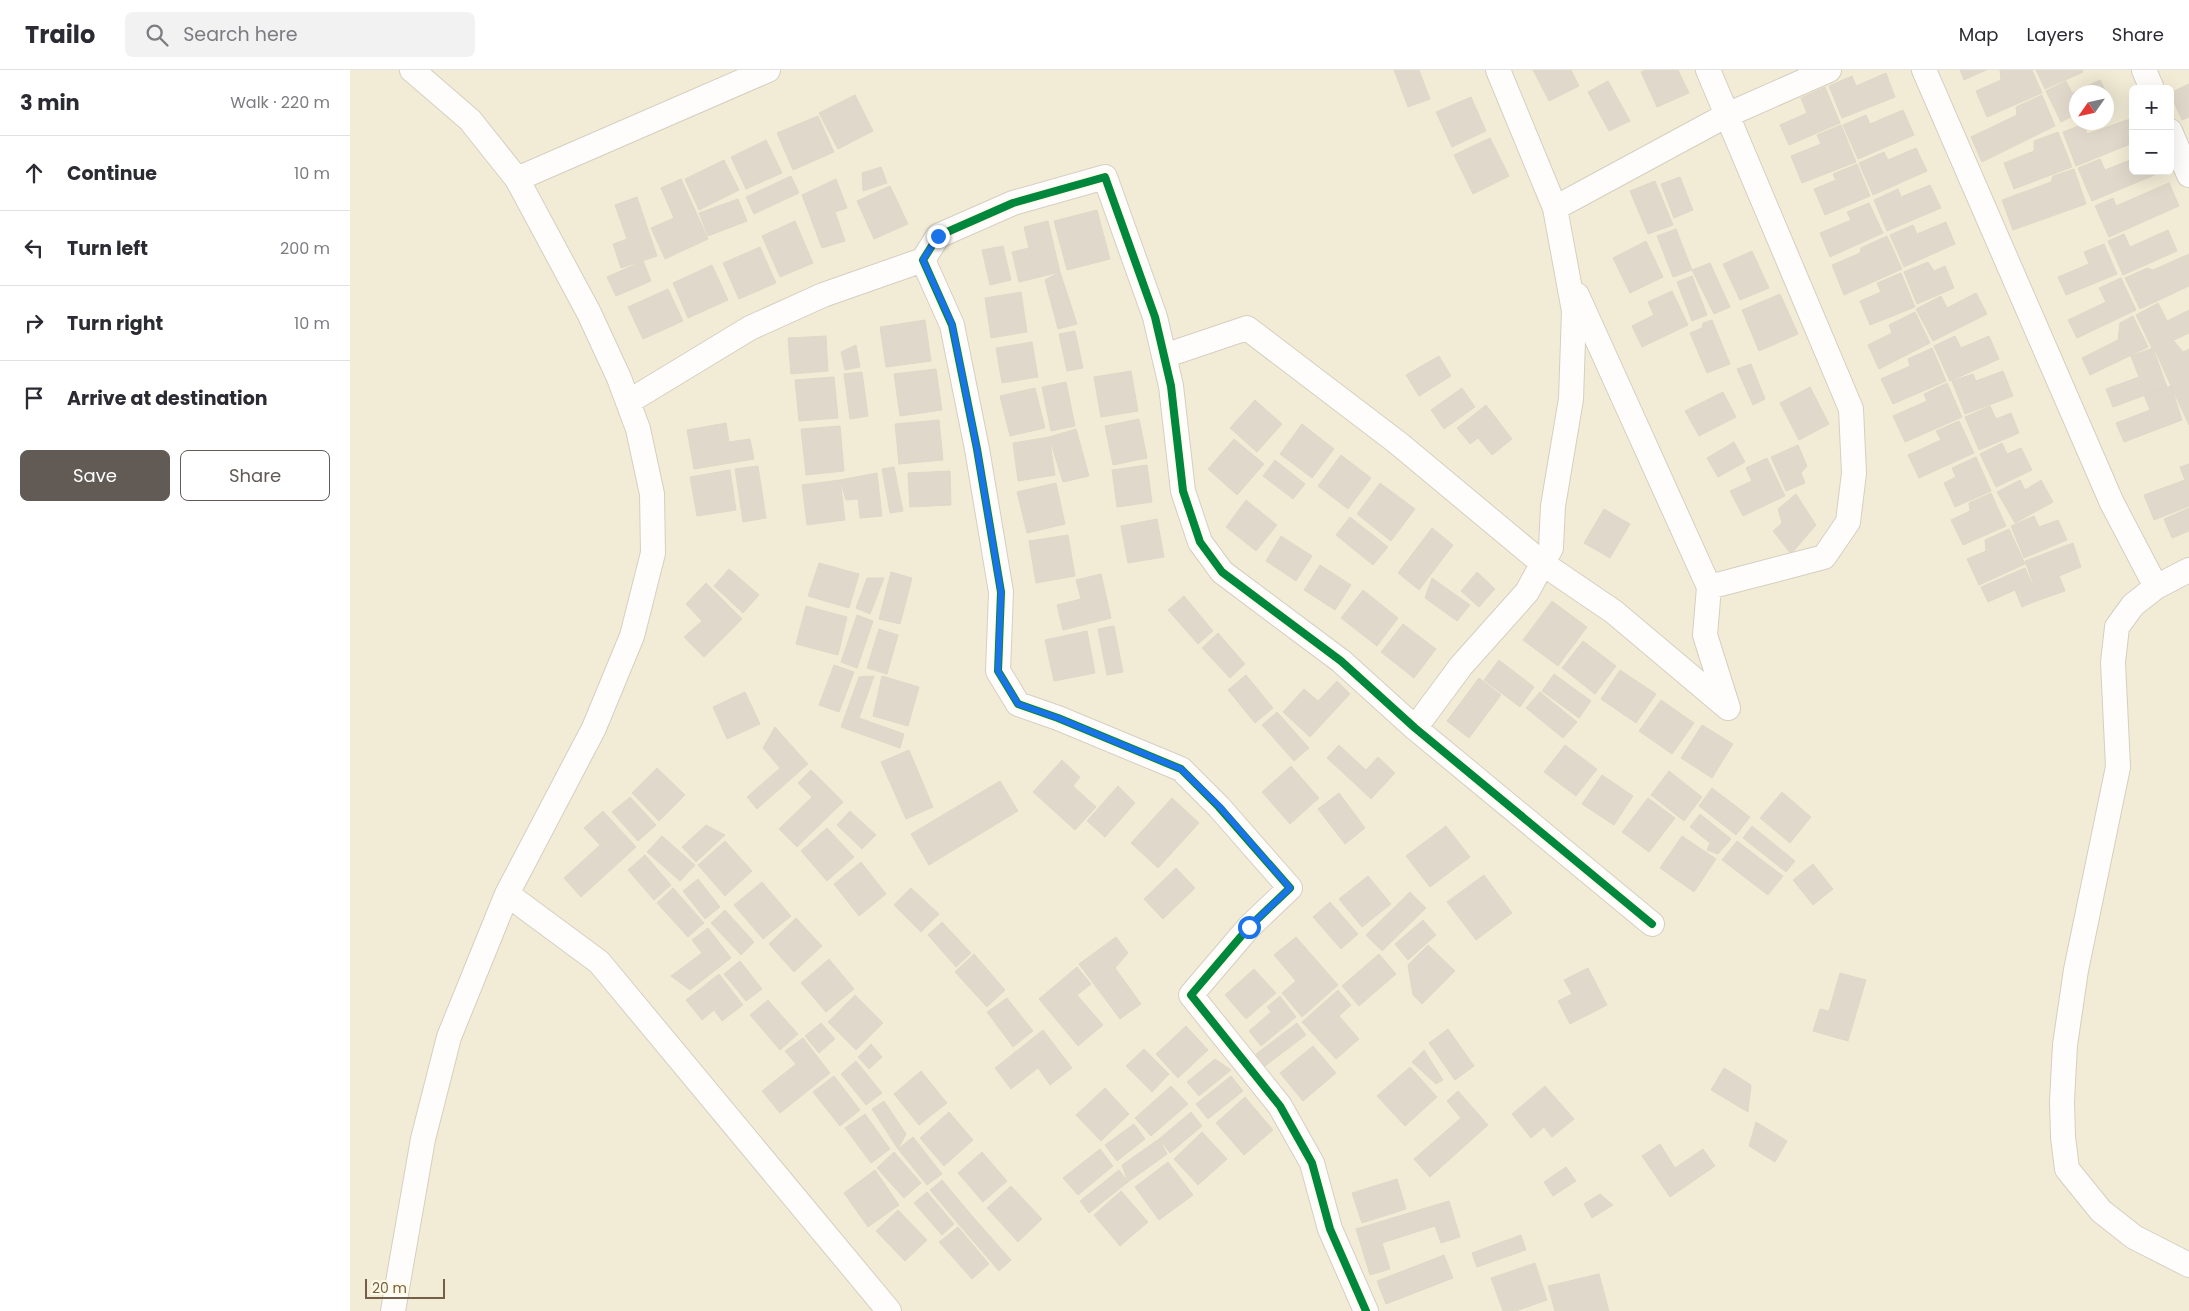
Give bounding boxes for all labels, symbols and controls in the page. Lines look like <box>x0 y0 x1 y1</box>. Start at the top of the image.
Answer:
search box <box>125 12 475 57</box>
text: Trailo <box>25 18 95 51</box>
icon: search <box>143 21 171 49</box>
text: Search here <box>183 21 298 48</box>
text: Map <box>1959 22 1999 47</box>
text: Layers <box>2027 22 2084 47</box>
text: Share <box>2112 22 2164 47</box>
north arrow <box>2069 85 2114 130</box>
map controls <box>2129 85 2174 175</box>
button: + <box>2129 85 2174 130</box>
text: 3 min <box>20 88 80 117</box>
text: Walk · 220 m <box>230 91 330 114</box>
button: − <box>2129 130 2174 175</box>
icon: ahead <box>20 159 48 187</box>
text: Continue <box>67 160 157 187</box>
text: 10 m <box>294 162 330 185</box>
route end <box>927 225 950 248</box>
icon: left <box>20 234 48 262</box>
text: Turn left <box>67 235 148 262</box>
text: 200 m <box>280 237 330 260</box>
icon: right <box>20 309 48 337</box>
text: Turn right <box>67 310 163 337</box>
text: 10 m <box>294 312 330 335</box>
icon: arrive <box>20 384 48 412</box>
text: Arrive at destination <box>67 385 268 412</box>
button: Save <box>20 450 170 501</box>
button: Share <box>180 450 330 501</box>
route start <box>1238 916 1261 939</box>
scale bar <box>365 1276 445 1299</box>
text: 20 m <box>372 1278 407 1298</box>

